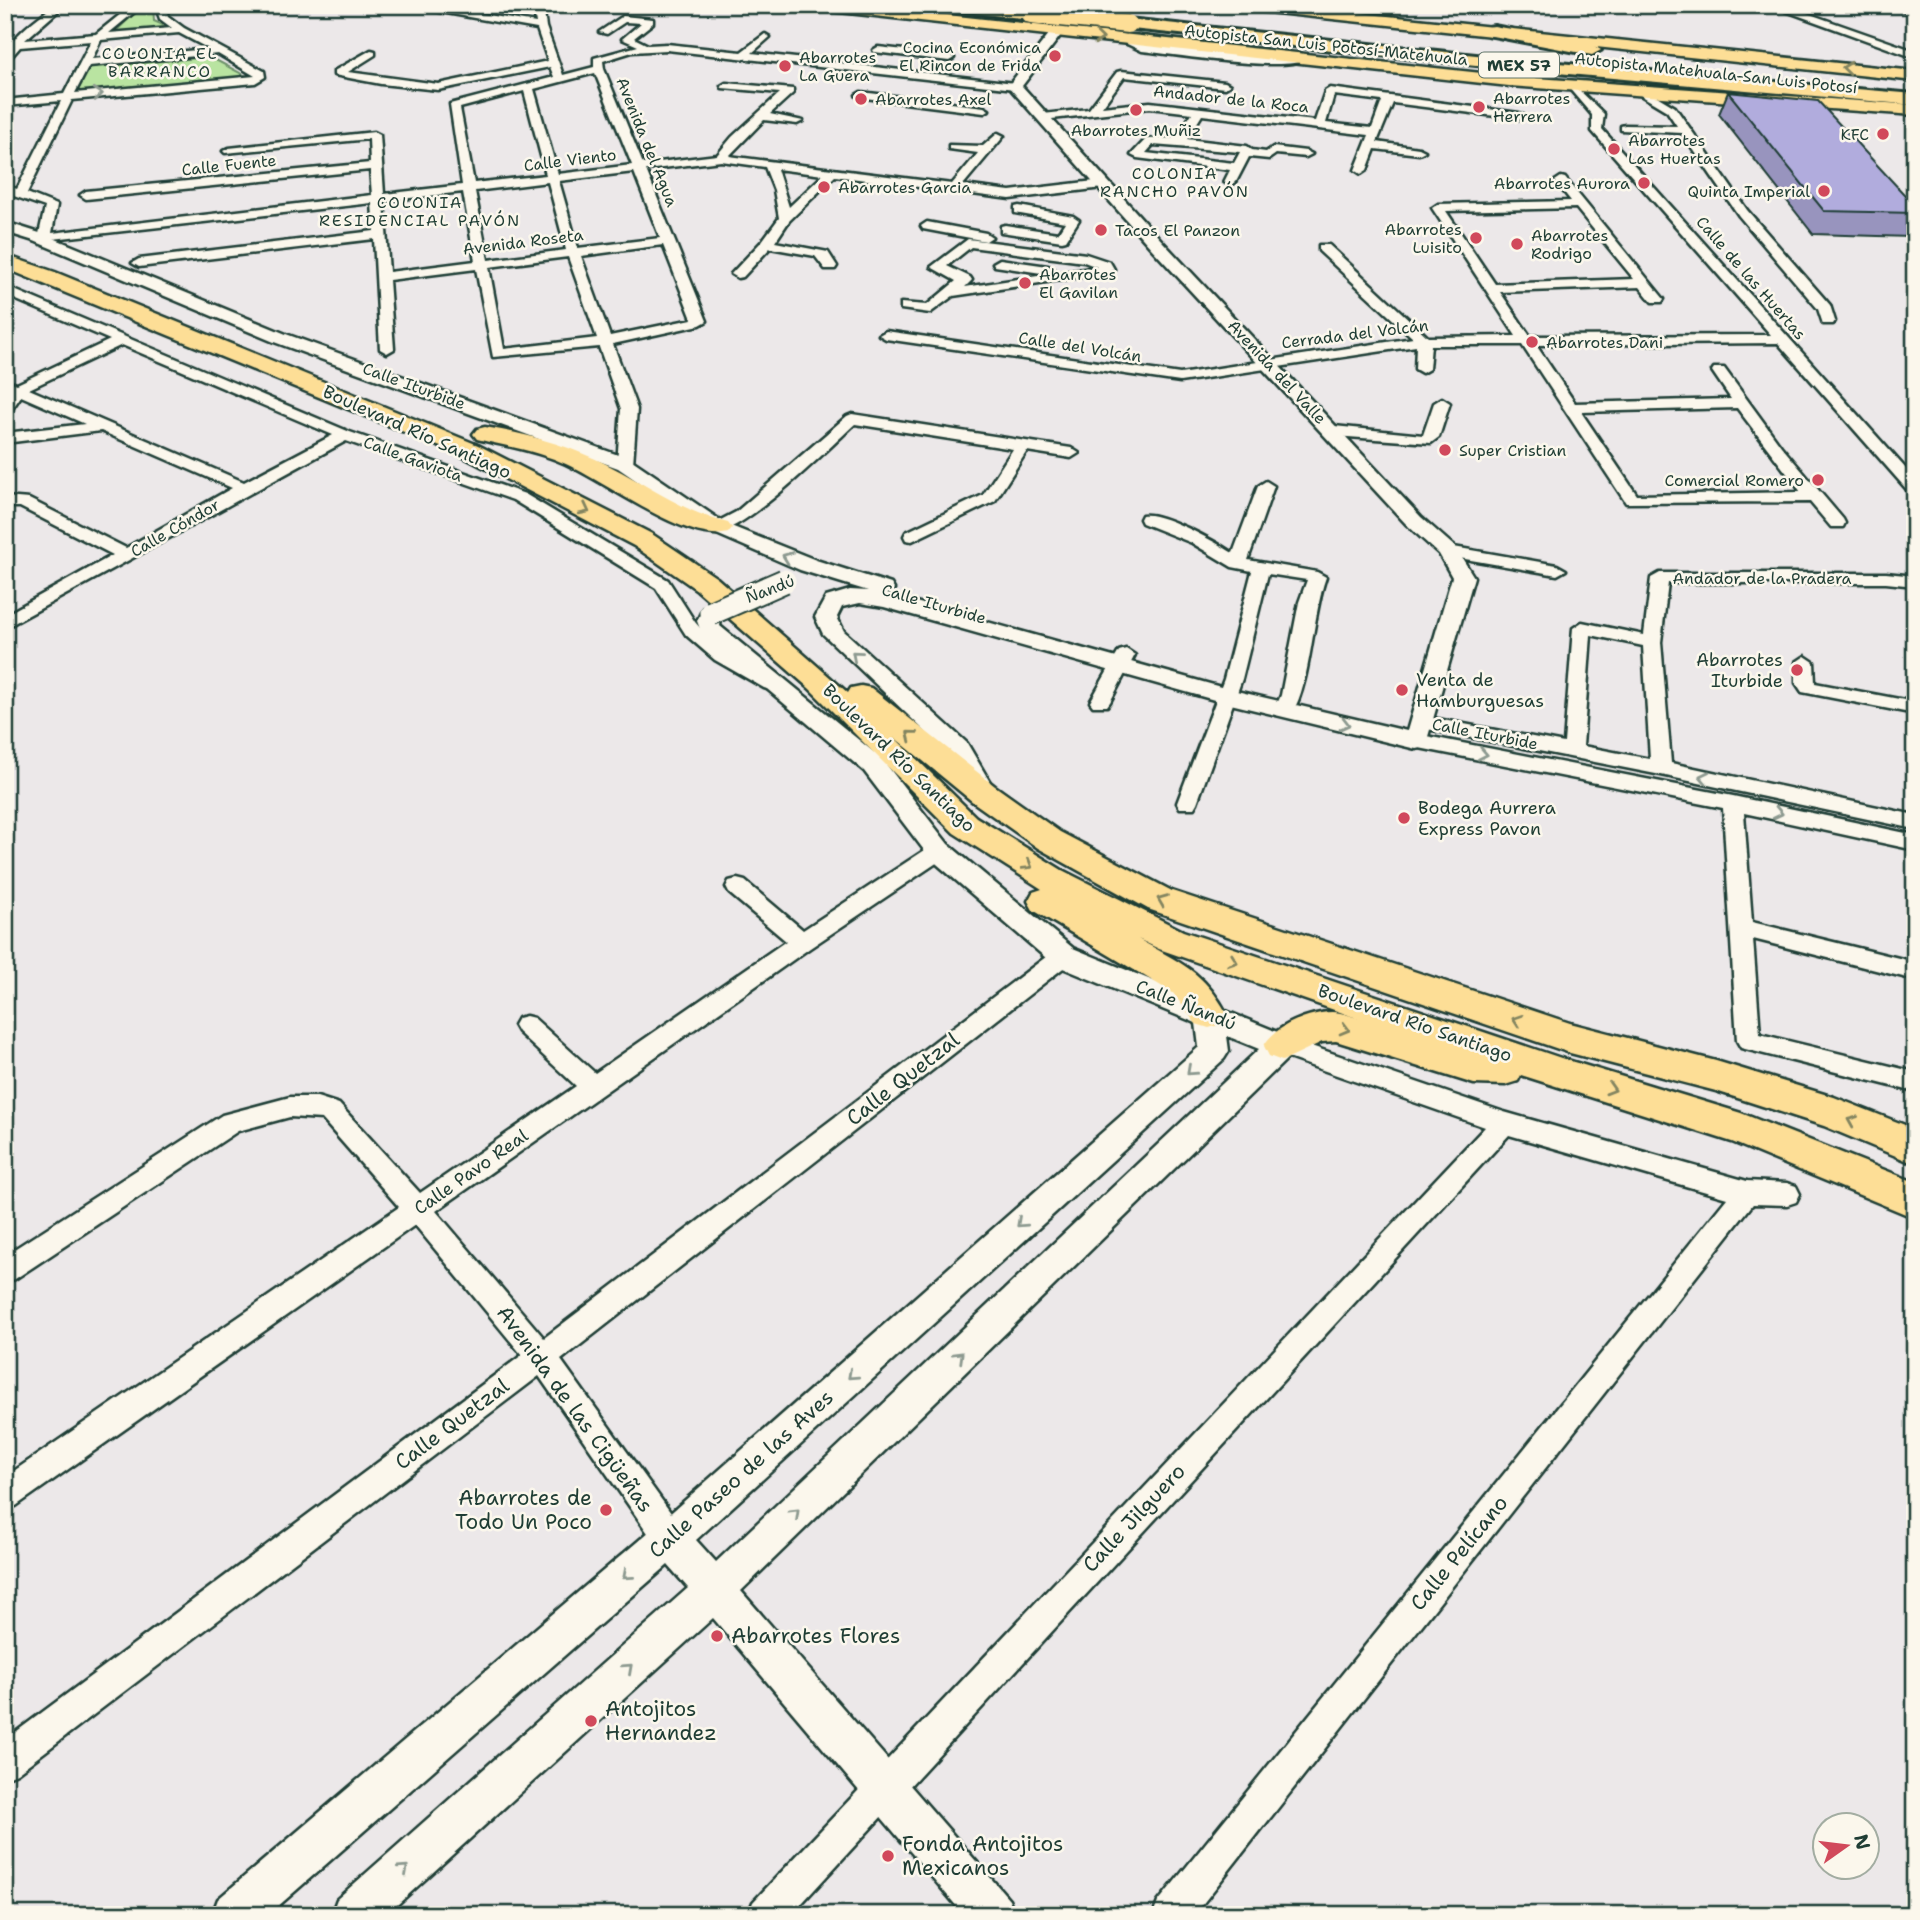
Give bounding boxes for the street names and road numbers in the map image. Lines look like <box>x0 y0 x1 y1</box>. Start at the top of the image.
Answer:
street label: Autopista San Luis Potosí-Matehuala <box>1183 20 1469 70</box>
street label: Autopista Matehuala-San Luis Potosí <box>1573 48 1859 98</box>
road number: MEX 57 <box>1479 53 1559 78</box>
street label: Avenida del Agua <box>611 74 683 210</box>
street label: Andador de la Roca <box>1152 80 1310 118</box>
street label: Calle Viento <box>522 144 618 176</box>
street label: Calle Fuente <box>181 150 277 180</box>
street label: Calle de las Huertas <box>1692 212 1810 344</box>
street label: Avenida Roseta <box>462 224 585 260</box>
street label: Avenida del Valle <box>1223 315 1331 429</box>
street label: Cerrada del Volcán <box>1280 315 1430 353</box>
street label: Calle del Volcán <box>1017 327 1143 367</box>
street label: Calle Iturbide <box>360 358 468 414</box>
street label: Boulevard Río Santiago <box>319 380 515 484</box>
street label: Calle Gaviota <box>361 431 465 487</box>
street label: Calle Cóndor <box>127 494 223 562</box>
street label: Andador de la Pradera <box>1673 568 1852 589</box>
street label: Ñandú <box>742 569 797 608</box>
street label: Calle Iturbide <box>879 579 989 629</box>
street label: Boulevard Río Santiago <box>817 679 981 837</box>
street label: Calle Iturbide <box>1430 713 1540 755</box>
street label: Calle Ñandú <box>1132 974 1240 1036</box>
street label: Boulevard Río Santiago <box>1315 978 1515 1068</box>
street label: Calle Quetzal <box>841 1026 966 1132</box>
street label: Calle Pavo Real <box>409 1123 533 1220</box>
street label: Avenida de las Cigüeñas <box>490 1300 660 1518</box>
street label: Calle Quetzal <box>389 1371 515 1476</box>
street label: Calle Paseo de las Aves <box>643 1383 839 1565</box>
street label: Calle Jilguero <box>1076 1458 1192 1578</box>
street label: Calle Pelícano <box>1404 1490 1514 1616</box>

